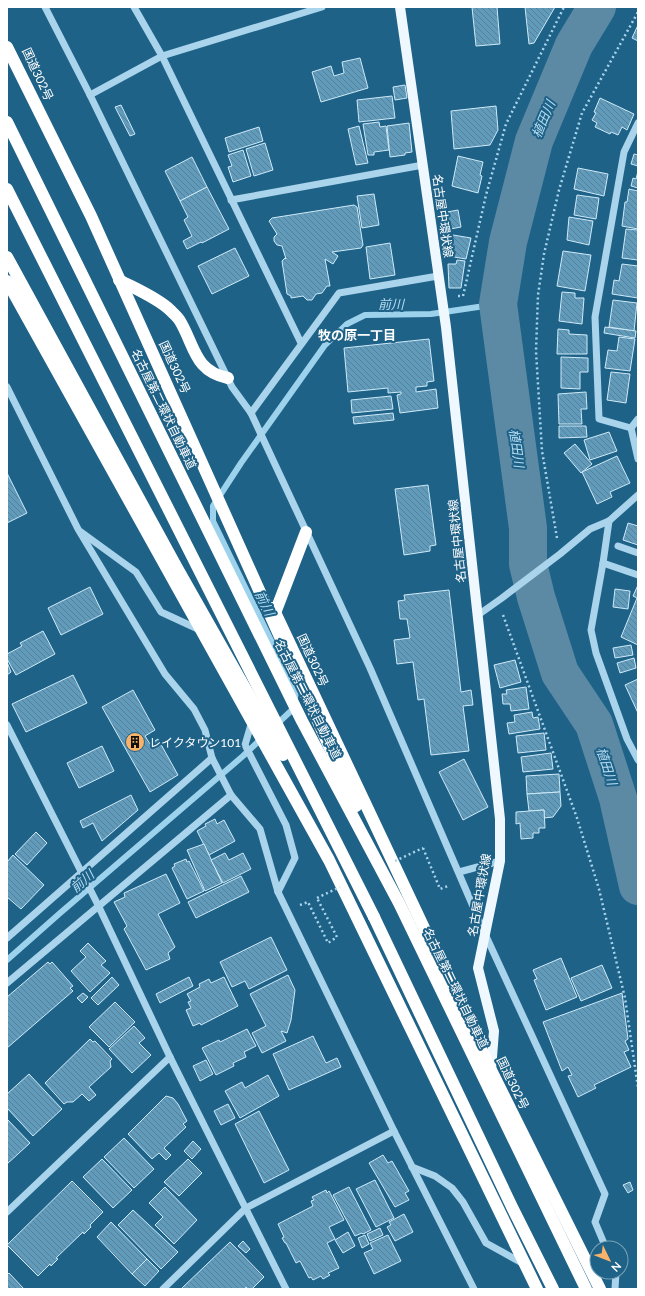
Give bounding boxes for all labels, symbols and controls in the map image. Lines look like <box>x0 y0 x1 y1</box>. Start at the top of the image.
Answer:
street label: 国道302号 <box>19 45 57 103</box>
water label: 植田川 <box>528 96 559 140</box>
street label: 名古屋中環状線 <box>430 173 456 259</box>
water label: 前川 <box>378 296 406 312</box>
district label: 牧の原一丁目 <box>318 327 396 343</box>
street label: 国道302号 <box>156 338 194 396</box>
street label: 名古屋第二環状自動車道 <box>128 346 200 472</box>
water label: 植田川 <box>506 428 528 470</box>
street label: 名古屋中環状線 <box>445 498 469 584</box>
water label: 前川 <box>252 588 279 620</box>
street label: 国道302号 <box>294 631 332 689</box>
street label: 名古屋第二環状自動車道 <box>271 637 345 761</box>
building icon: レイクタウン101 <box>124 731 146 753</box>
place label: レイクタウン101 <box>149 735 241 750</box>
water label: 植田川 <box>593 745 621 789</box>
street label: 名古屋中環状線 <box>464 852 494 938</box>
water label: 前川 <box>67 865 99 896</box>
street label: 名古屋第二環状自動車道 <box>420 925 492 1051</box>
street label: 国道302号 <box>494 1054 532 1112</box>
north arrow <box>589 1240 629 1280</box>
text: N <box>609 1260 624 1275</box>

